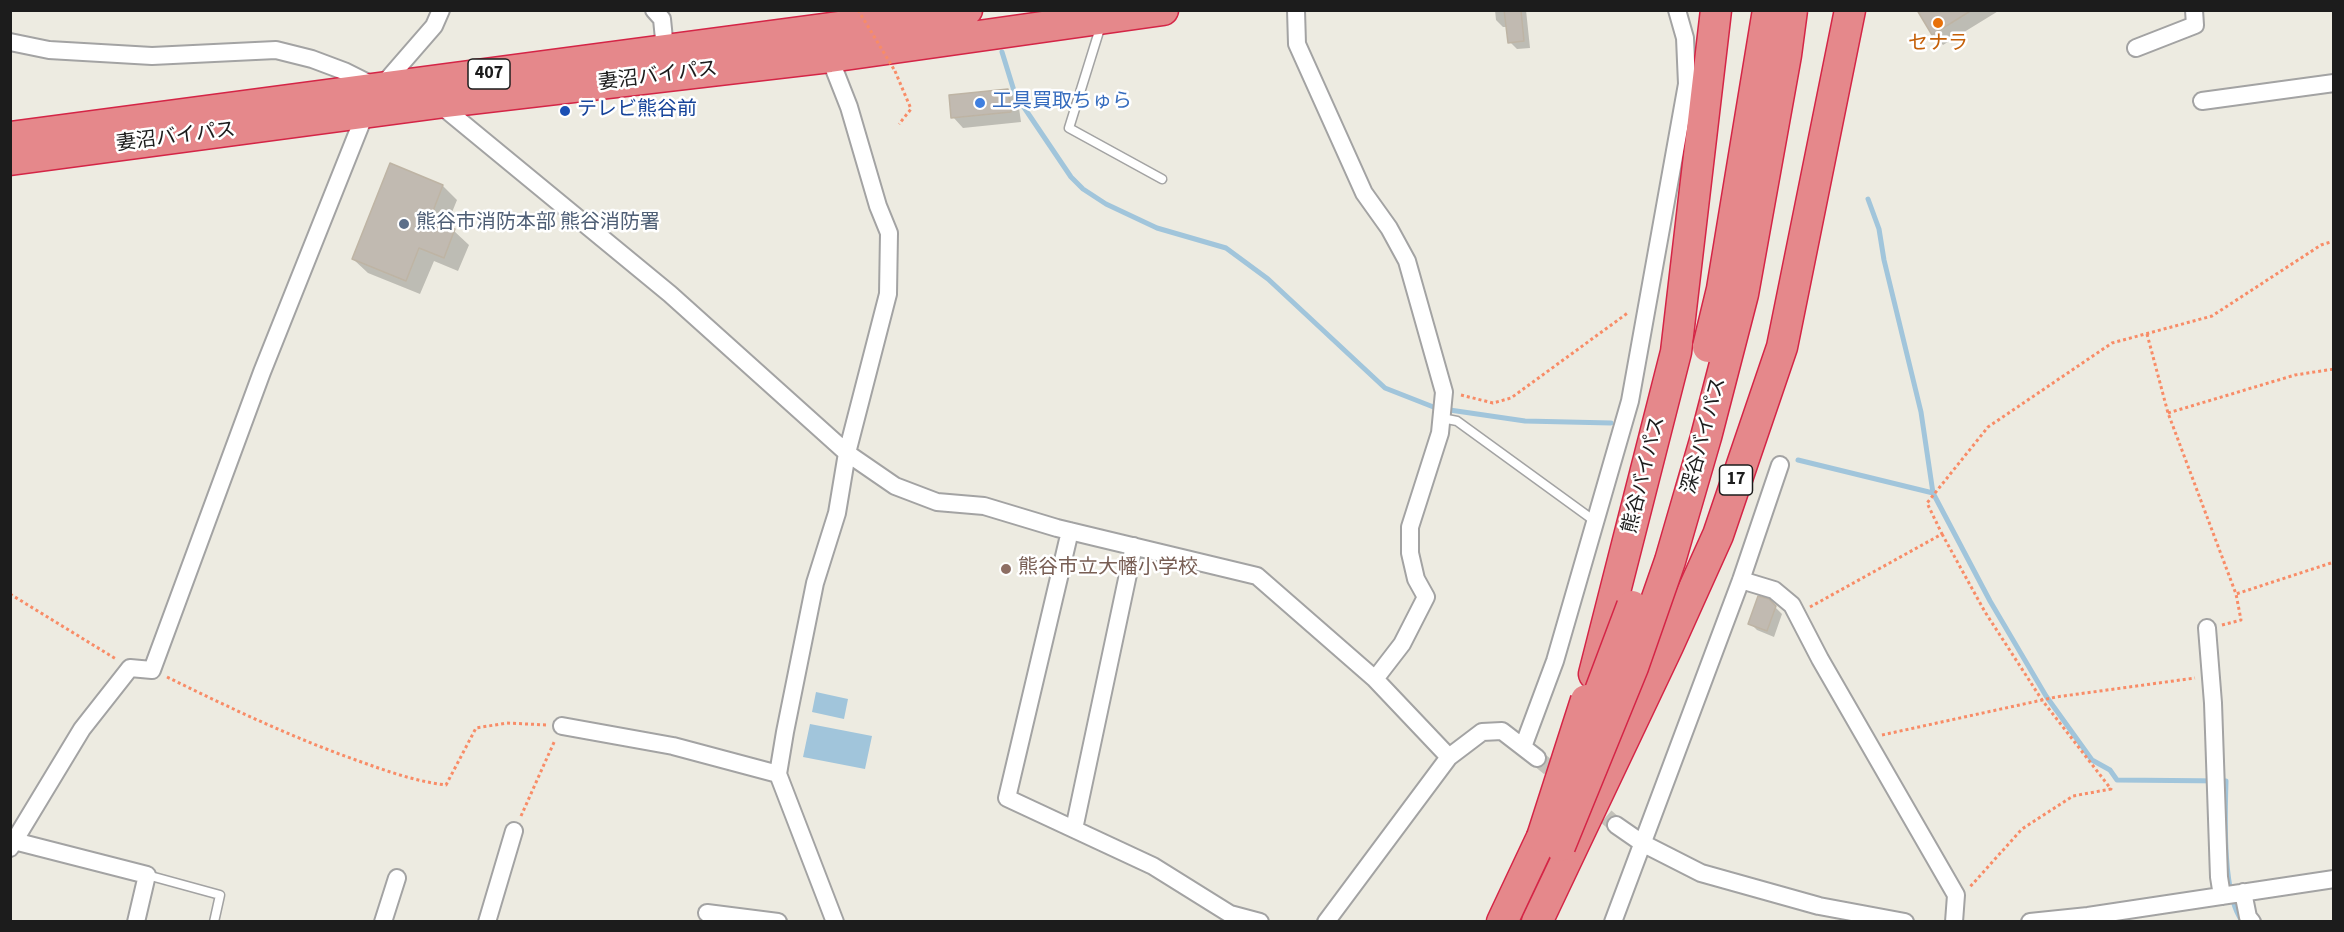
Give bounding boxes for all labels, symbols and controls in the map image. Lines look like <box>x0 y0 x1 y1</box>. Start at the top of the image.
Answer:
marker: セナラ <box>1931 16 1945 30</box>
place label: セナラ <box>1908 33 1968 57</box>
street label: 妻沼バイパス <box>597 58 719 96</box>
road number: 407 <box>468 59 510 89</box>
place label: 工具買取ちゅら <box>992 91 1132 115</box>
marker: 工具買取ちゅら <box>973 96 987 110</box>
place label: テレビ熊谷前 <box>577 99 697 123</box>
marker: テレビ熊谷前 <box>558 104 572 118</box>
street label: 妻沼バイパス <box>115 119 237 157</box>
place label: 熊谷市消防本部 熊谷消防署 <box>416 212 660 236</box>
marker: 熊谷市消防本部 熊谷消防署 <box>397 217 411 231</box>
street label: 深谷バイパス <box>1678 375 1732 497</box>
street label: 熊谷バイパス <box>1619 414 1671 536</box>
road number: 17 <box>1720 465 1752 495</box>
place label: 熊谷市立大幡小学校 <box>1018 557 1198 581</box>
marker: 熊谷市立大幡小学校 <box>999 562 1013 576</box>

